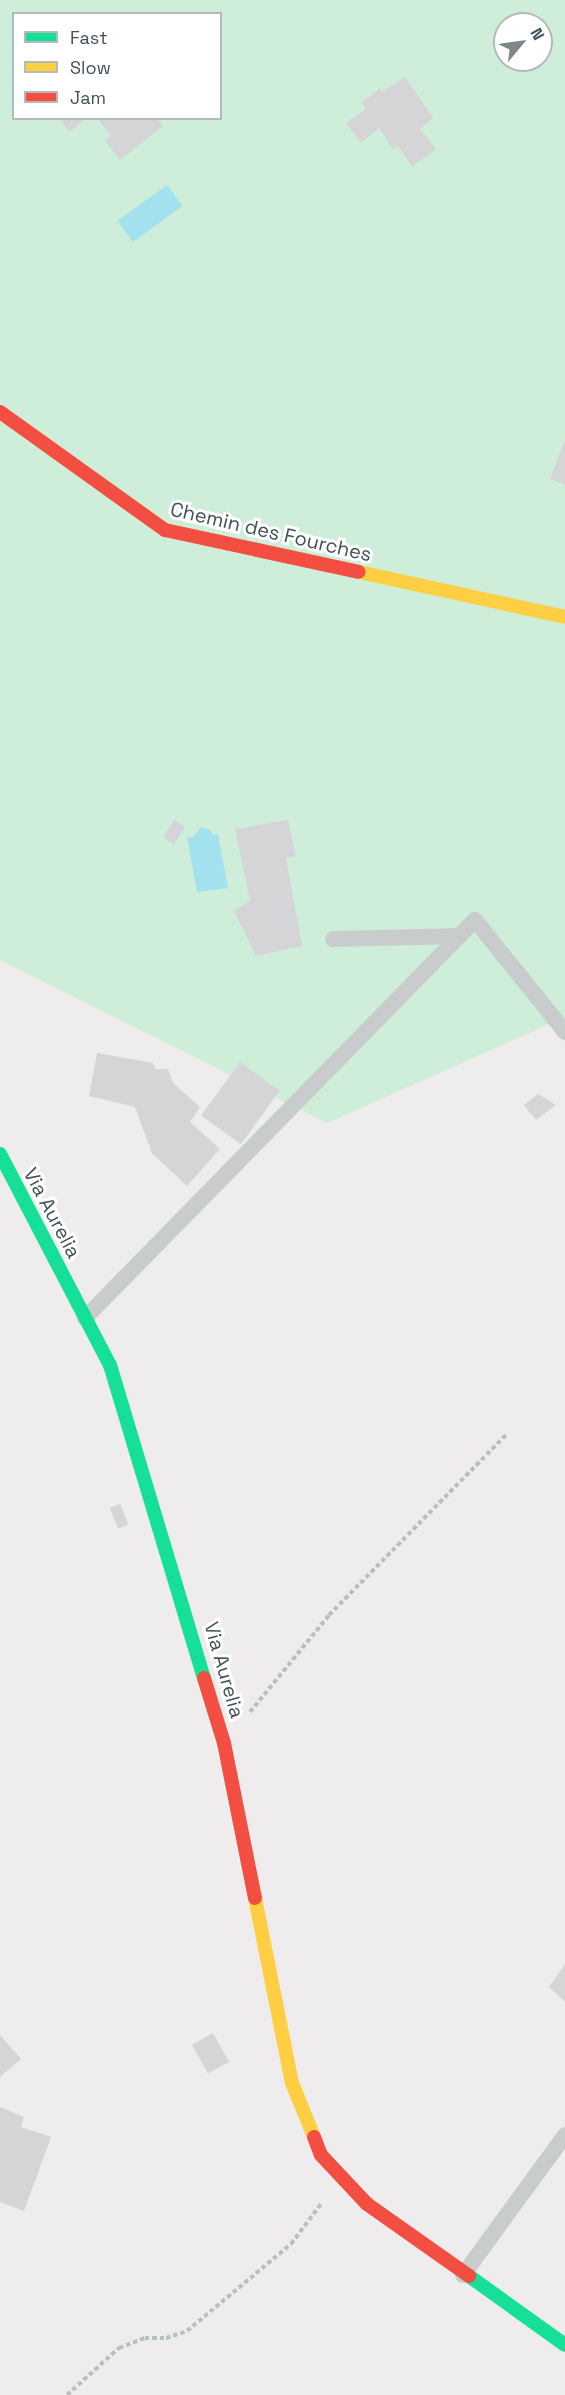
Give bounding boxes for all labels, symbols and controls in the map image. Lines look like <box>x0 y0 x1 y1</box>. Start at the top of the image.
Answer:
legend <box>12 12 222 120</box>
north arrow <box>493 12 553 72</box>
text: N <box>526 24 549 44</box>
text: Fast <box>70 26 107 49</box>
text: Slow <box>70 56 111 79</box>
text: Jam <box>70 86 106 109</box>
street label: Chemin des Fourches <box>168 497 374 567</box>
street label: Via Aurelia <box>18 1164 86 1262</box>
street label: Via Aurelia <box>199 1619 249 1721</box>

